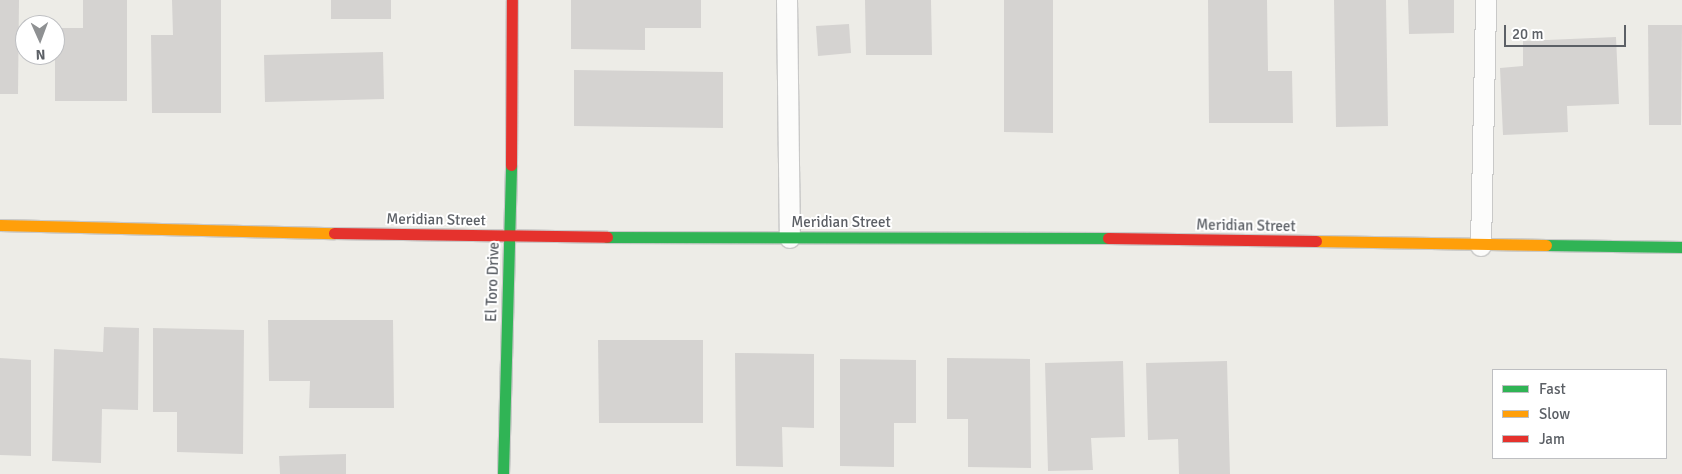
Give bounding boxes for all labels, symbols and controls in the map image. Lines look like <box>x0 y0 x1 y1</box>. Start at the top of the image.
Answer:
north arrow <box>15 15 65 65</box>
scale bar <box>1507 15 1630 47</box>
text: 20 m <box>1512 25 1543 43</box>
text: N <box>35 46 46 63</box>
street label: Meridian Street <box>386 210 486 230</box>
street label: Meridian Street <box>791 214 891 232</box>
street label: Meridian Street <box>1196 216 1296 236</box>
street label: El Toro Drive <box>483 242 503 322</box>
legend <box>1492 369 1667 459</box>
text: Fast <box>1539 380 1566 398</box>
text: Slow <box>1539 405 1570 423</box>
text: Jam <box>1539 430 1565 448</box>

